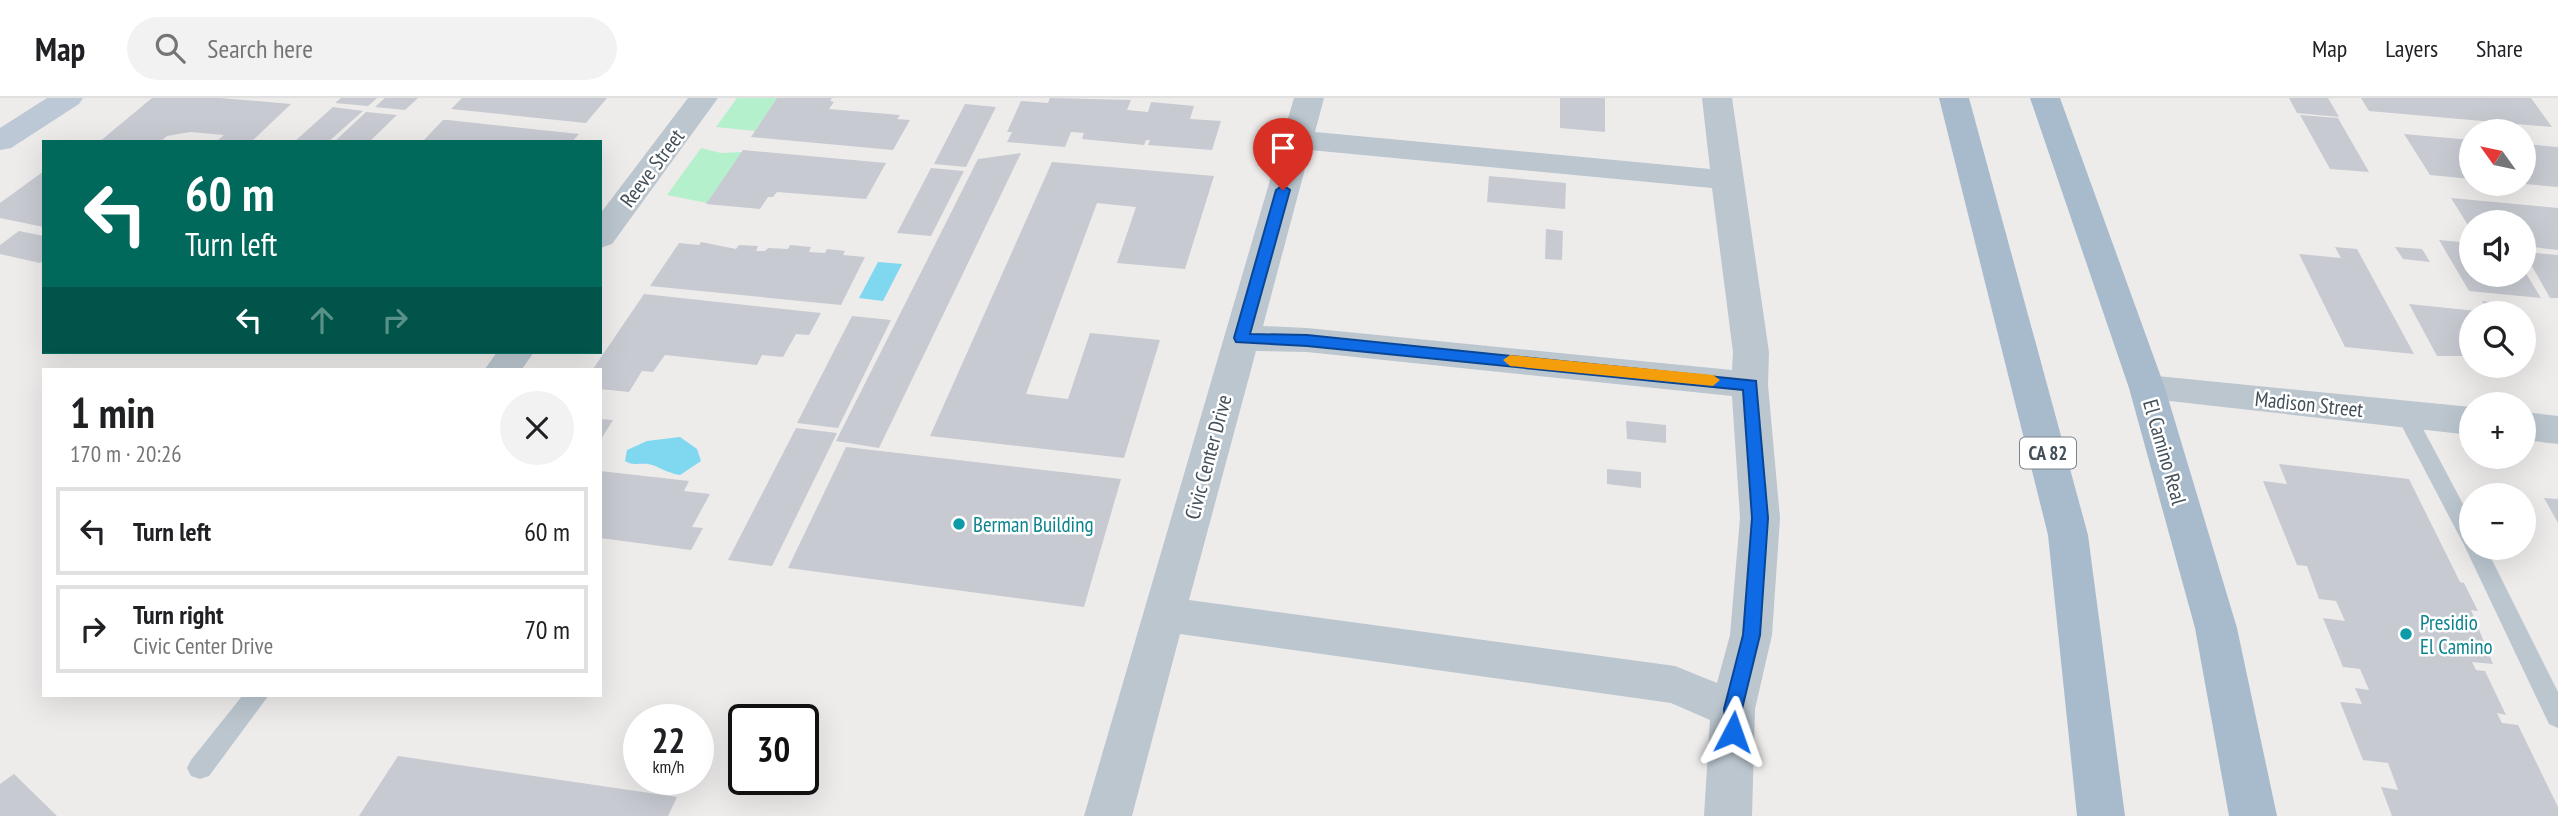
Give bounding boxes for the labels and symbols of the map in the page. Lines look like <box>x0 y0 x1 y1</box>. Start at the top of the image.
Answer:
pin <box>1253 118 1313 190</box>
north arrow <box>2459 119 2536 196</box>
street label: Reeve Street <box>614 123 690 212</box>
street label: Madison Street <box>2254 385 2365 423</box>
street label: Civic Center Drive <box>1178 392 1238 522</box>
street label: El Camino Real <box>2137 396 2193 508</box>
road number: CA 82 <box>2020 438 2076 468</box>
place label: Berman Building <box>973 511 1093 538</box>
marker: Berman Building <box>951 516 967 532</box>
place label: Presidio El Camino <box>2420 609 2493 660</box>
marker: Presidio El Camino <box>2398 626 2414 642</box>
position arrow <box>1696 695 1770 769</box>
speed limit sign: 30 <box>728 704 819 795</box>

